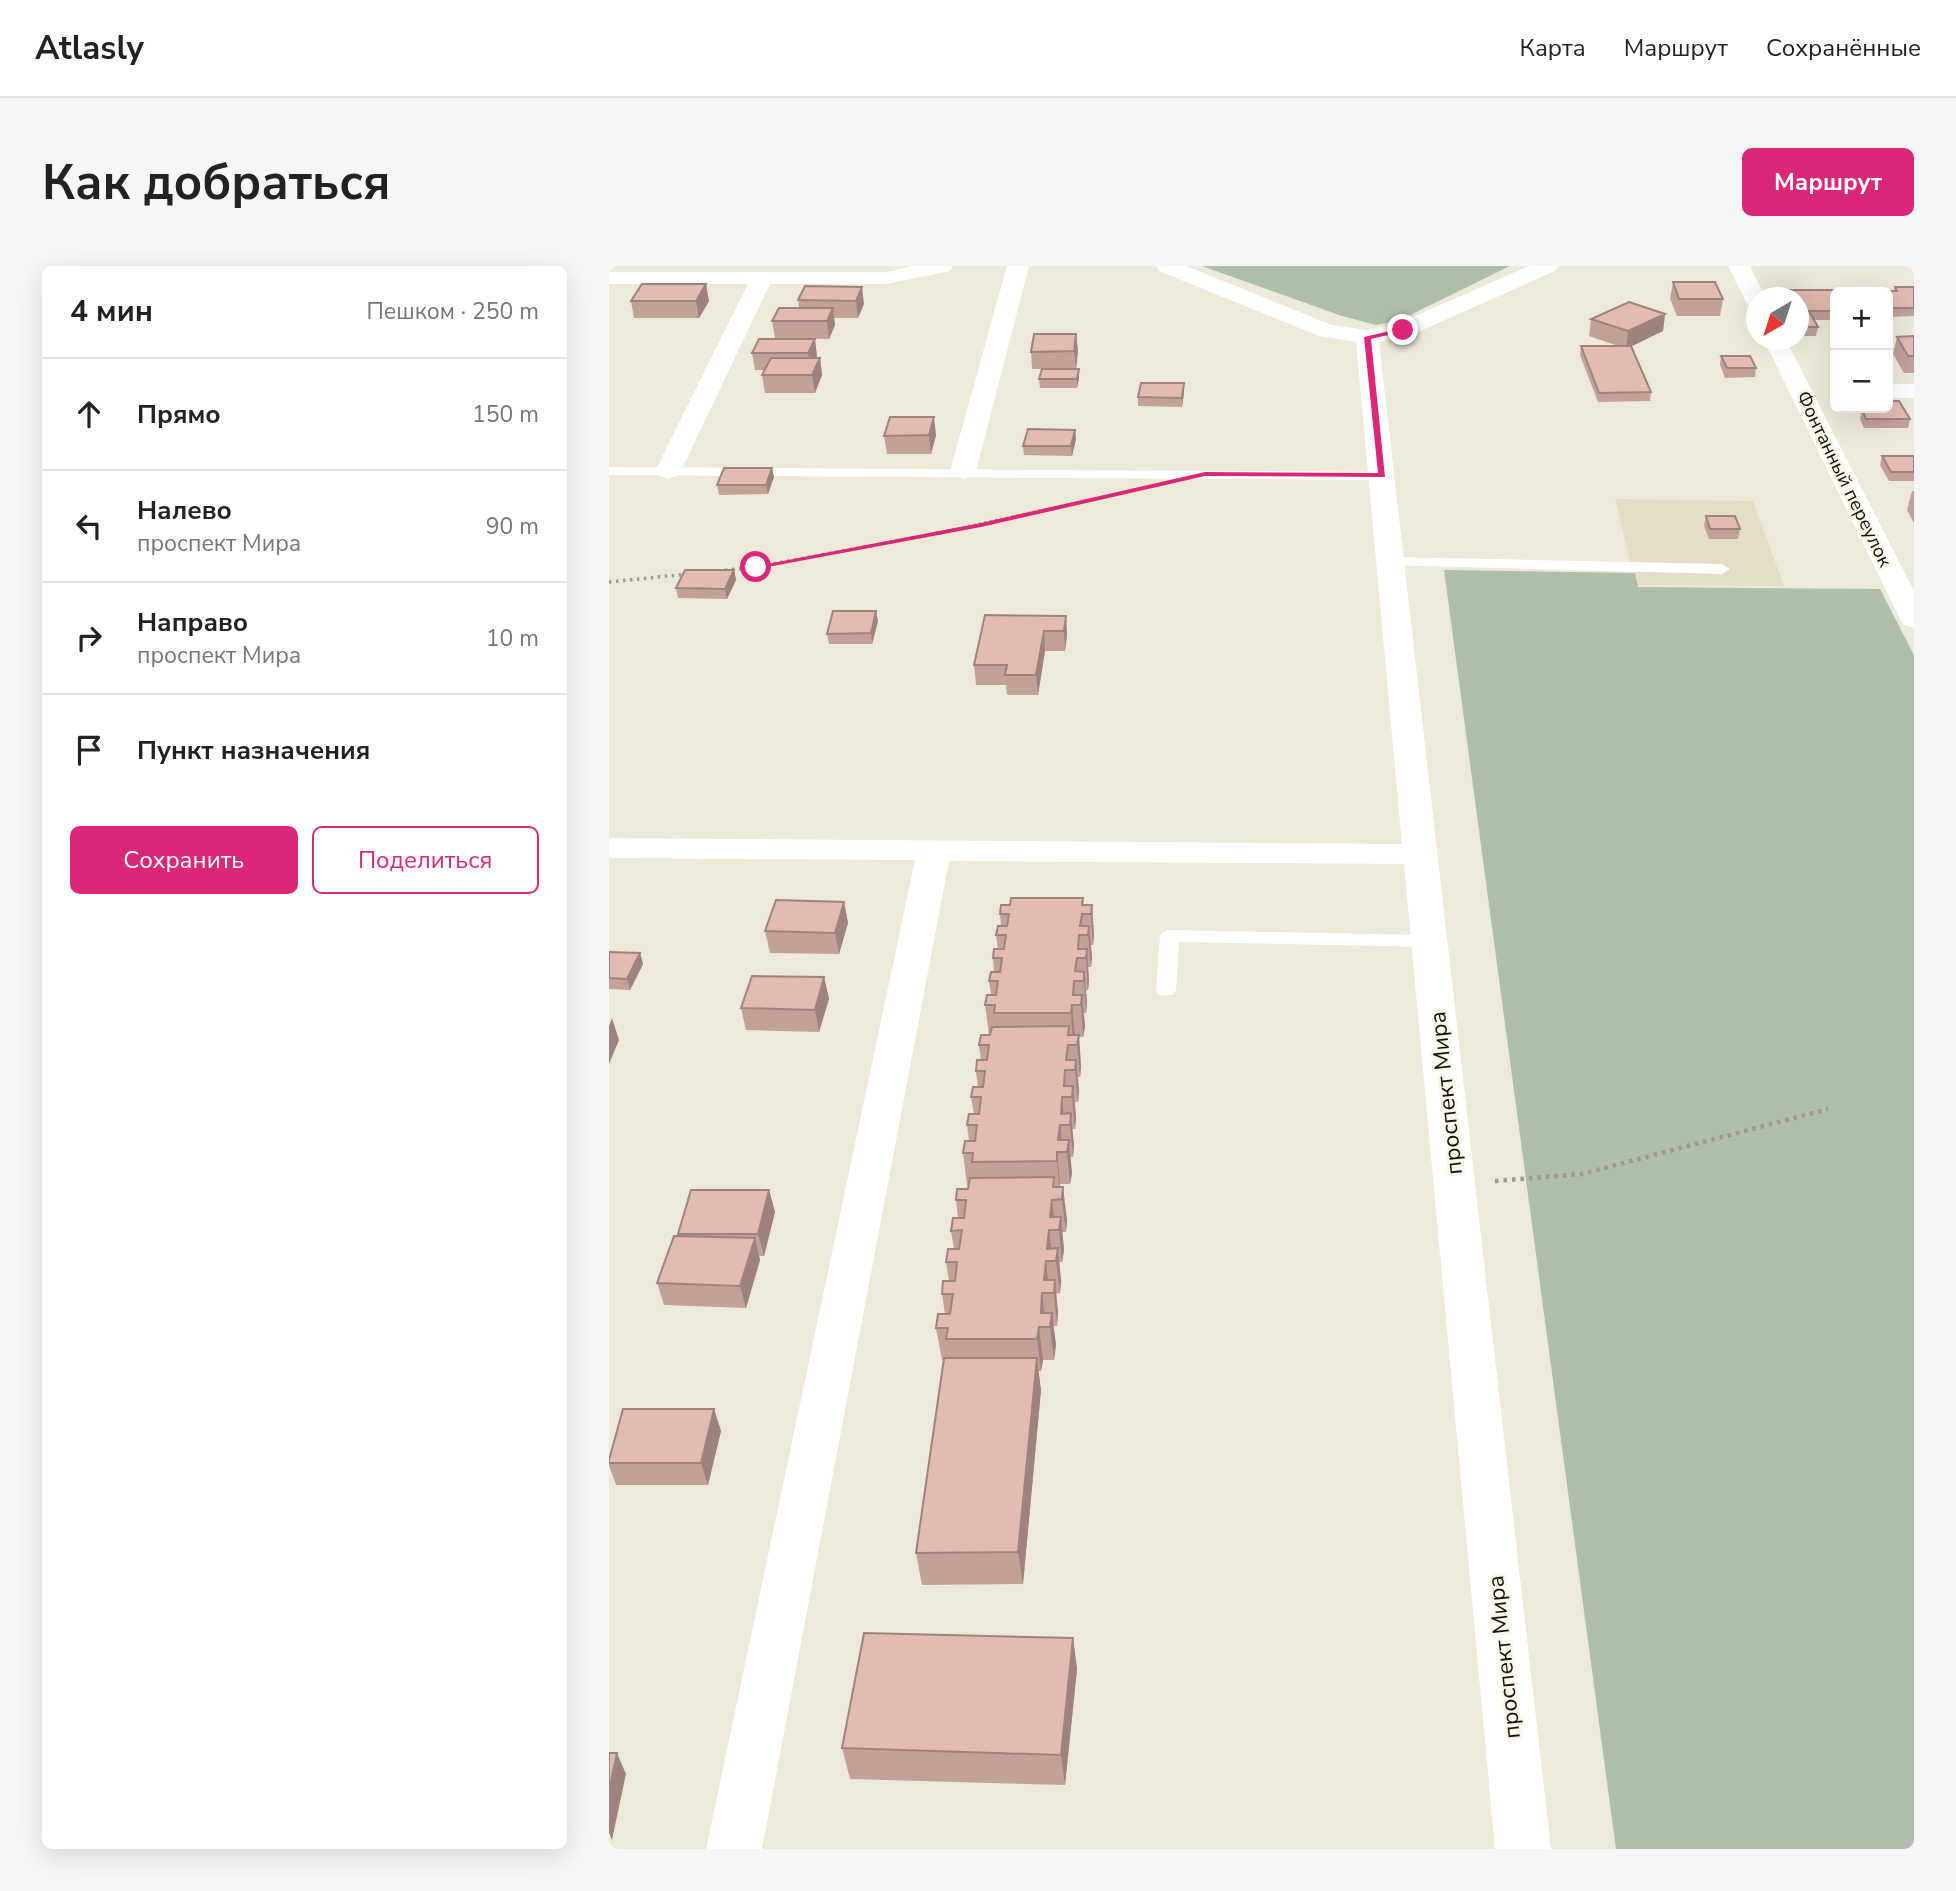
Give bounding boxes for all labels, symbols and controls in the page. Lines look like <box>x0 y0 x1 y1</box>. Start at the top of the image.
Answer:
text: Atlasly <box>35 26 144 71</box>
text: Карта <box>1520 32 1586 64</box>
text: Маршрут <box>1624 32 1728 64</box>
text: Сохранённые <box>1766 32 1921 64</box>
button: Маршрут <box>1742 148 1914 216</box>
text: Как добраться <box>42 149 390 216</box>
north arrow <box>1746 287 1809 350</box>
map controls <box>1830 287 1893 413</box>
button: + <box>1830 287 1893 350</box>
text: 4 мин <box>70 291 153 332</box>
text: Пешком · 250 m <box>366 296 539 327</box>
route end <box>1387 314 1418 345</box>
button: − <box>1830 350 1893 413</box>
street label: Фонтанный переулок <box>1790 387 1898 571</box>
icon: ahead <box>70 395 108 433</box>
text: Прямо <box>137 397 221 432</box>
text: 150 m <box>472 399 539 430</box>
text: Налево <box>137 493 232 528</box>
icon: left <box>70 507 108 545</box>
text: 90 m <box>486 511 539 542</box>
text: проспект Мира <box>137 528 301 559</box>
route start <box>740 551 771 582</box>
text: Направо <box>137 605 248 640</box>
icon: right <box>70 619 108 657</box>
text: 10 m <box>486 623 539 654</box>
text: проспект Мира <box>137 640 301 671</box>
icon: arrive <box>70 731 108 769</box>
text: Пункт назначения <box>137 733 370 768</box>
button: Сохранить <box>70 826 298 894</box>
button: Поделиться <box>312 826 539 894</box>
street label: проспект Мира <box>1422 1010 1470 1176</box>
street label: проспект Мира <box>1480 1574 1528 1740</box>

